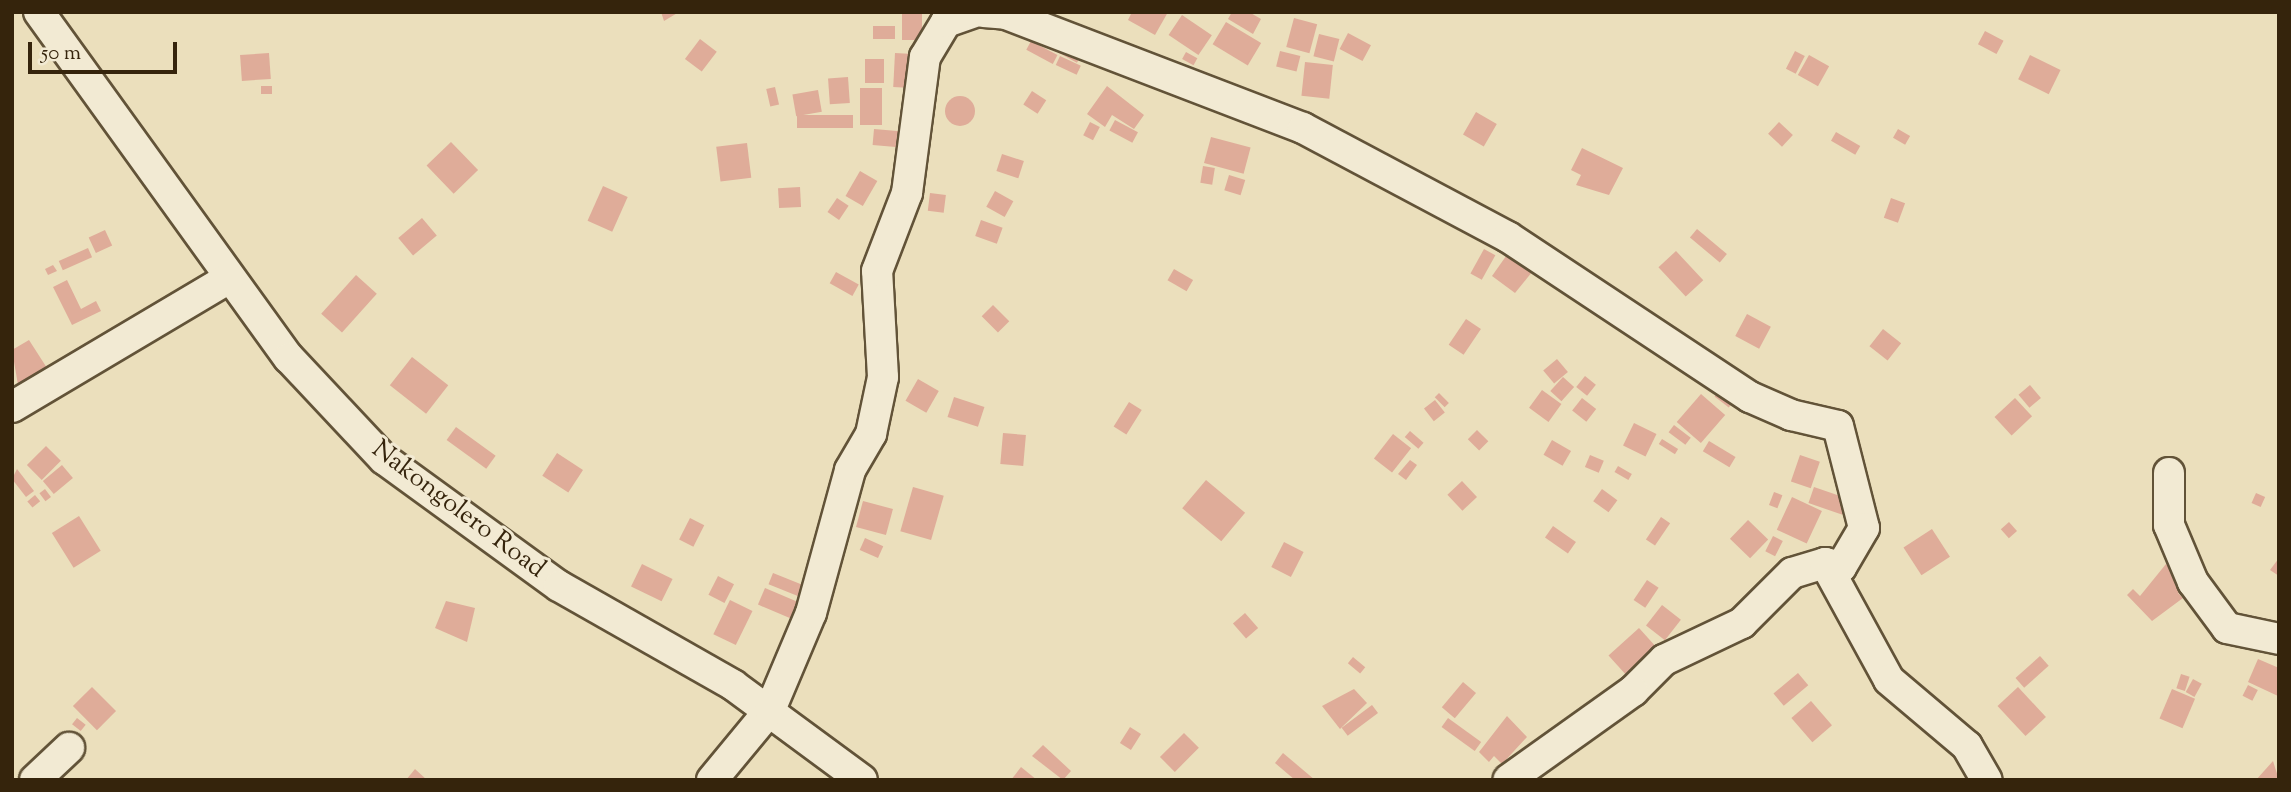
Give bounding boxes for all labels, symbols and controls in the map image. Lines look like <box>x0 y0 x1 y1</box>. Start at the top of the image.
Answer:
scale bar <box>32 28 180 72</box>
text: 50 m <box>41 39 81 69</box>
street label: Nakongolero Road <box>365 435 551 585</box>

